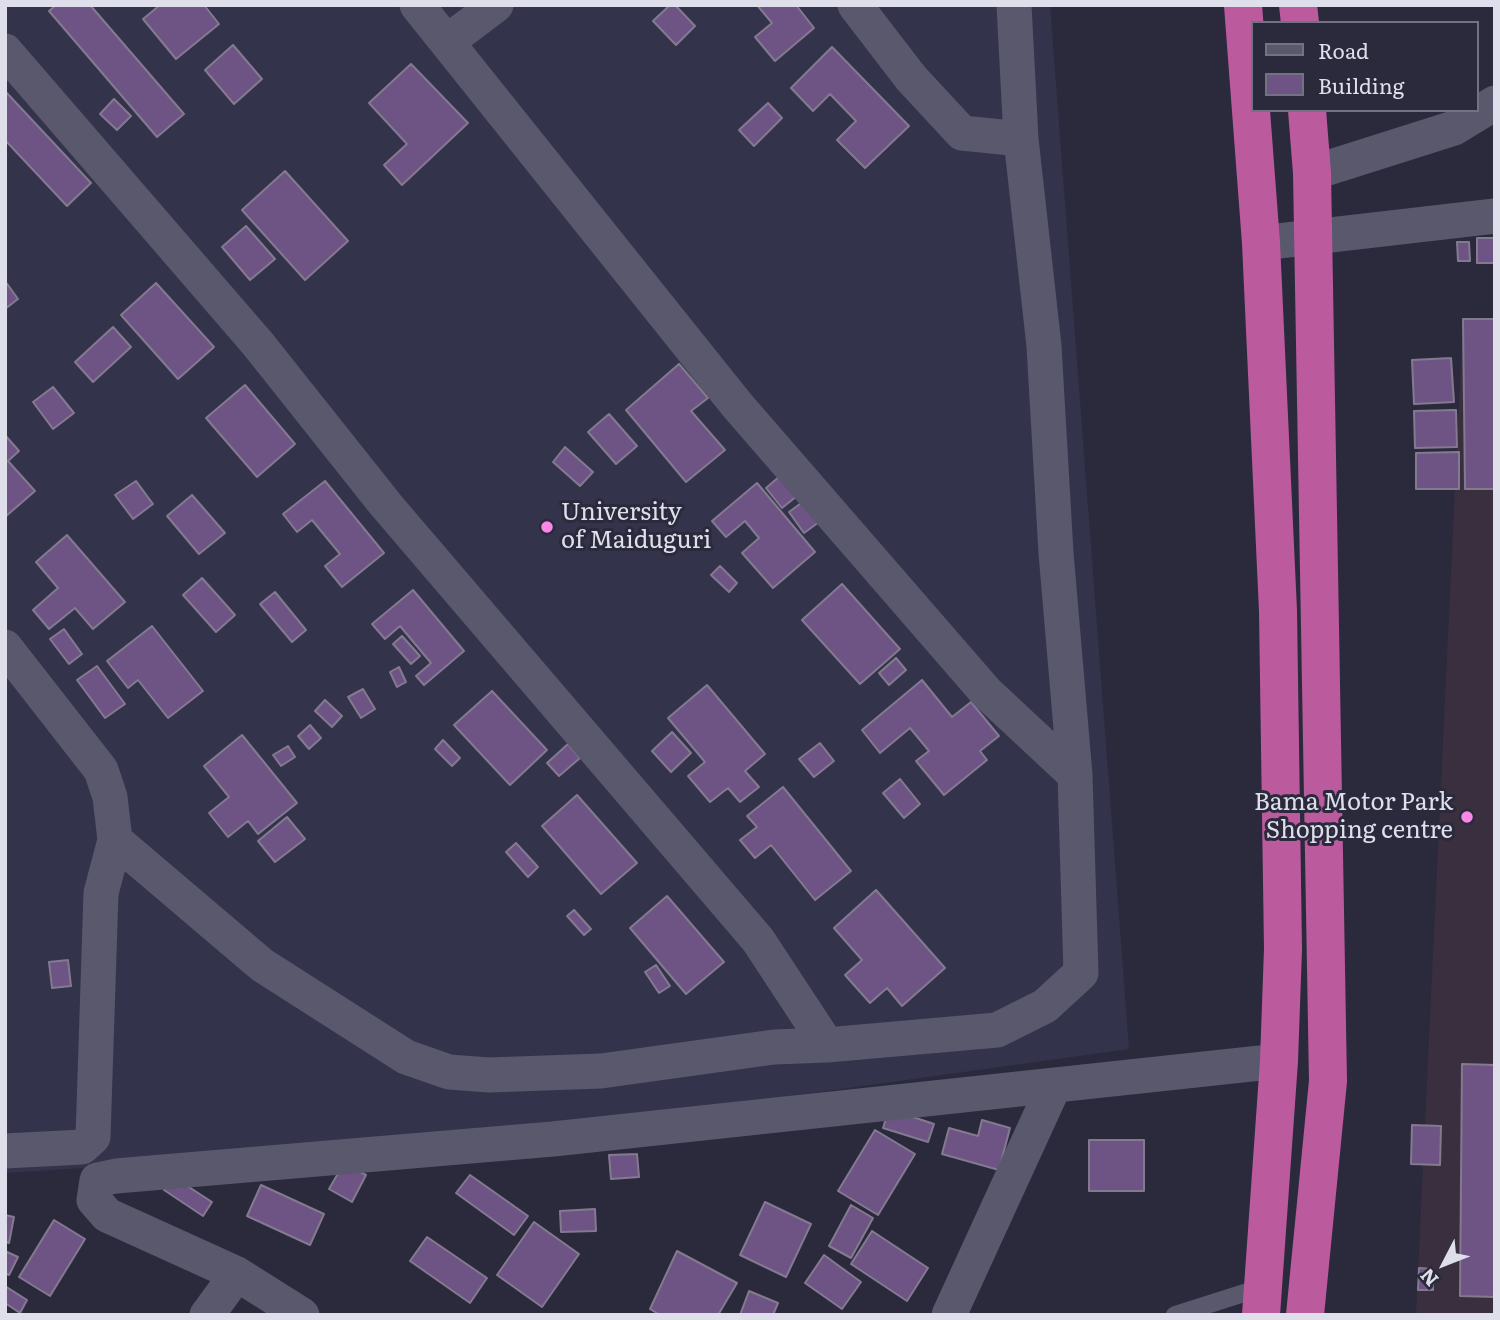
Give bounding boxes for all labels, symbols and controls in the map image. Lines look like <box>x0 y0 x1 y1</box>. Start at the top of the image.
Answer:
legend <box>1252 21 1479 112</box>
text: Road <box>1318 34 1369 65</box>
text: Building <box>1318 69 1404 100</box>
place label: University of Maiduguri <box>561 499 711 555</box>
marker: University of Maiduguri <box>539 519 555 535</box>
place label: Bama Motor Park Shopping centre <box>1254 789 1453 845</box>
marker: Bama Motor Park Shopping centre <box>1459 809 1475 825</box>
north arrow <box>1409 1229 1479 1299</box>
text: N <box>1413 1263 1444 1293</box>

